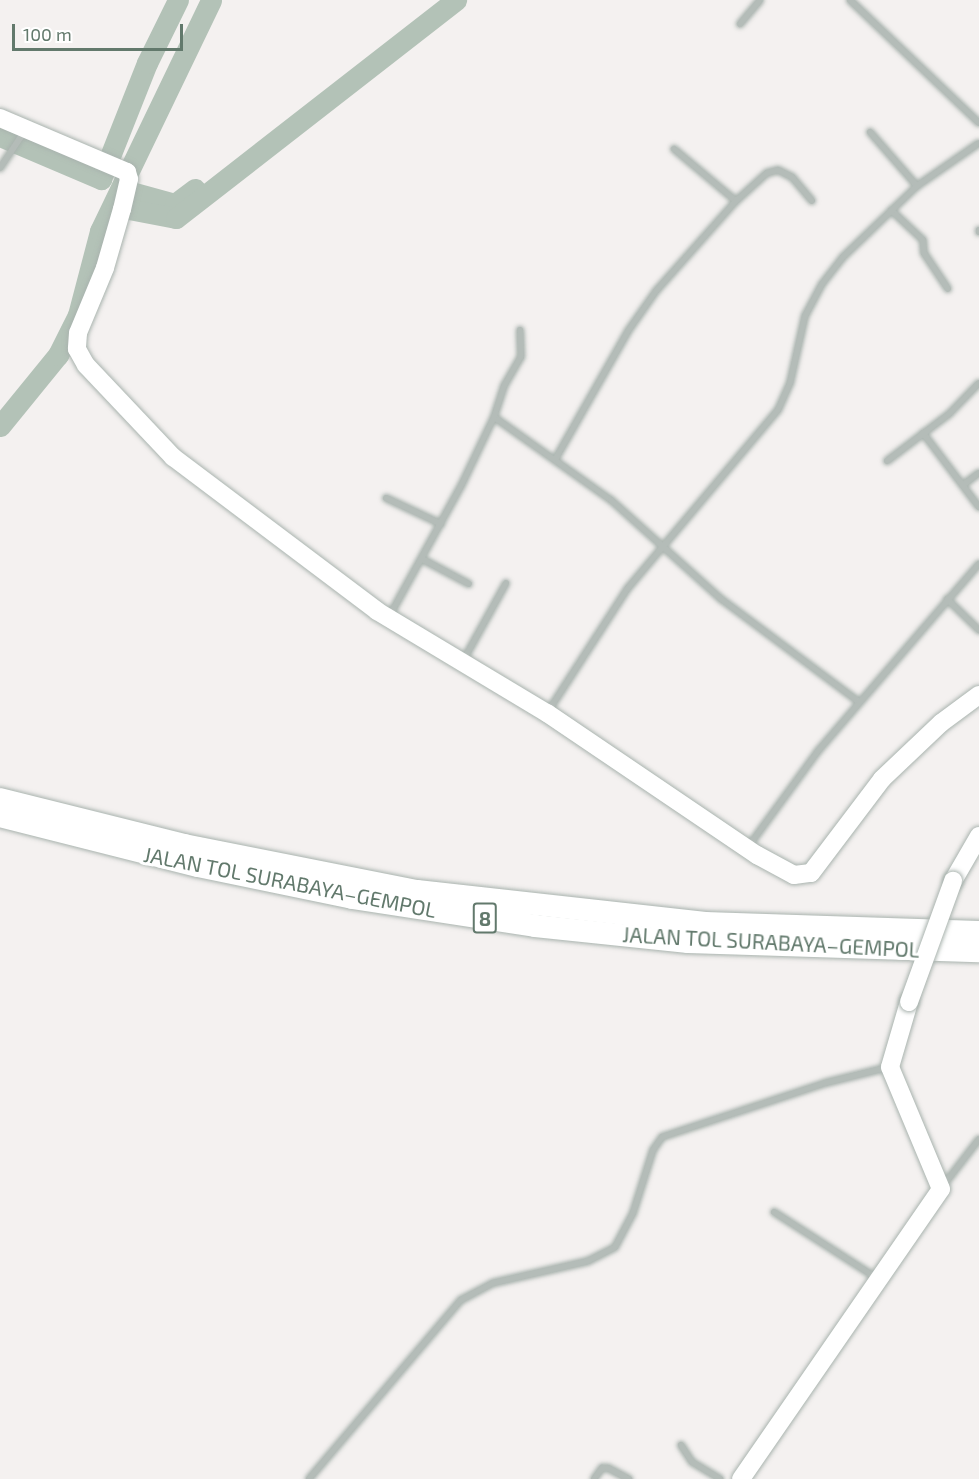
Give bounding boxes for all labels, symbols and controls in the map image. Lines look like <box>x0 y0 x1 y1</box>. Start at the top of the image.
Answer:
scale bar <box>15 12 186 50</box>
text: 100 m <box>23 23 72 45</box>
street label: JALAN TOL SURABAYA–GEMPOL <box>141 841 439 923</box>
road number: 8 <box>472 901 498 935</box>
street label: JALAN TOL SURABAYA–GEMPOL <box>621 922 921 962</box>

